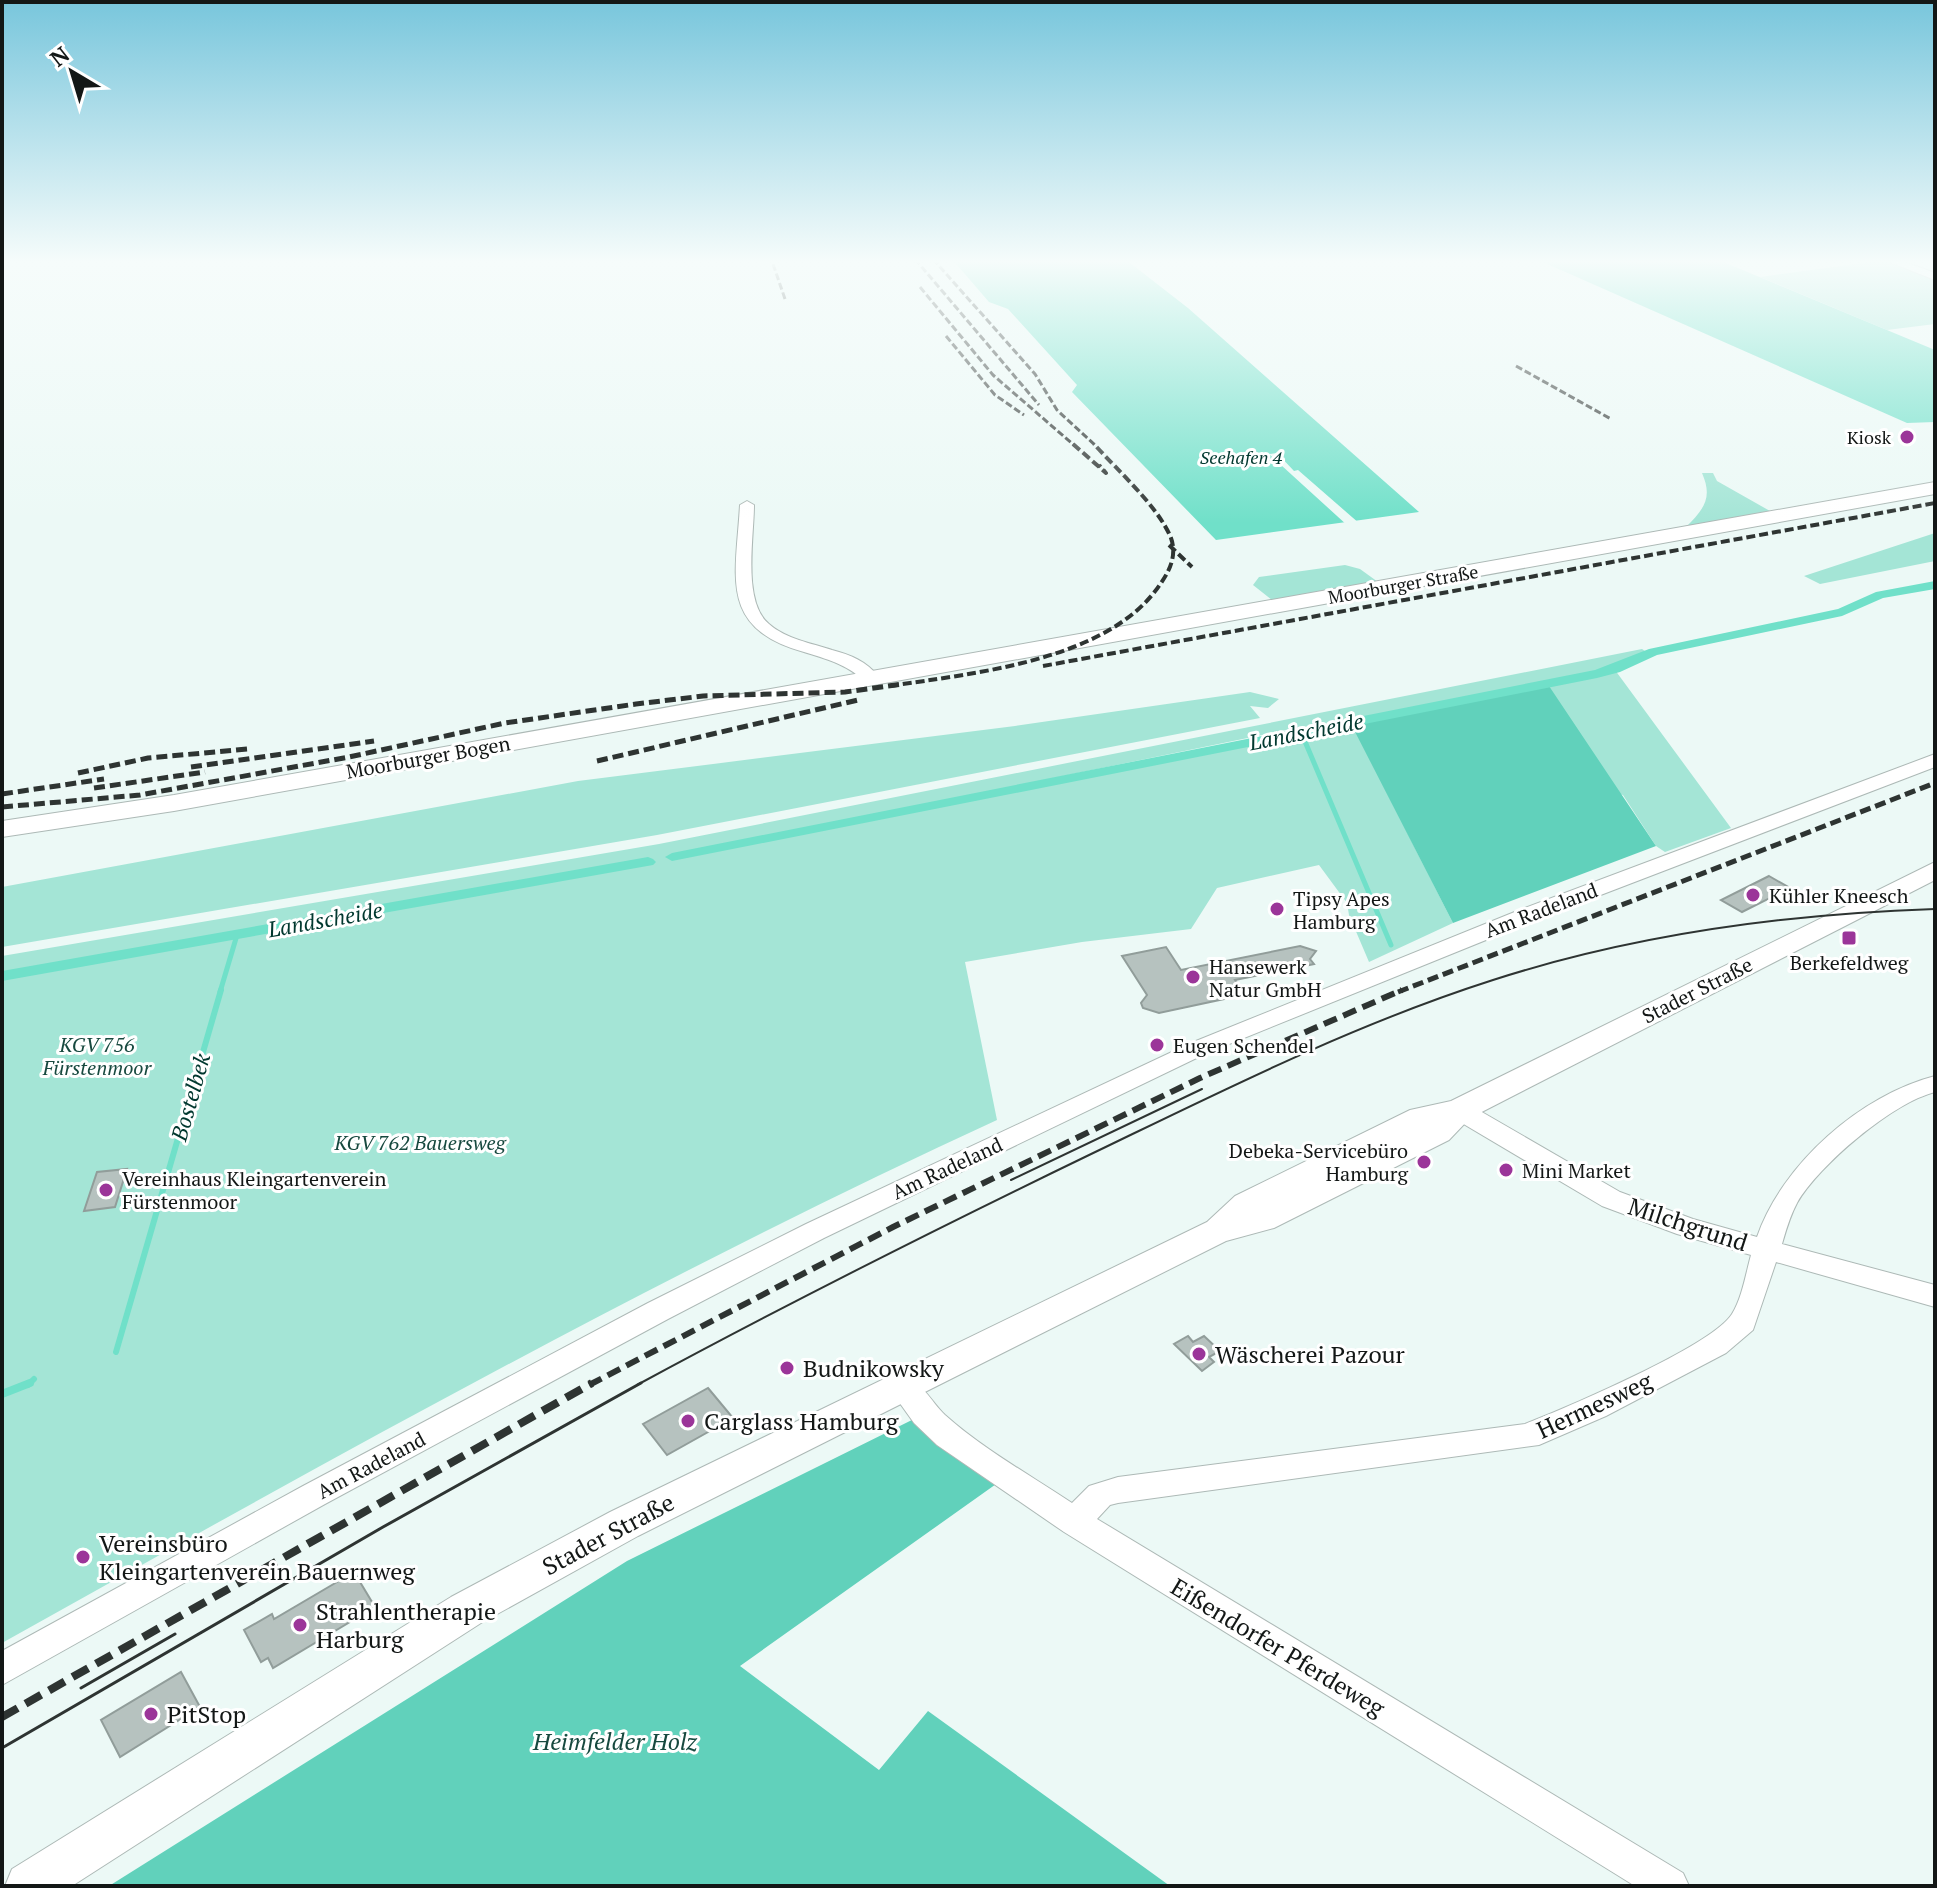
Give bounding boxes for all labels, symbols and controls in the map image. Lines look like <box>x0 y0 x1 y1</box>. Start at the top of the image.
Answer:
north arrow <box>32 32 112 112</box>
text: N <box>44 39 75 72</box>
place label: Kiosk <box>1847 425 1892 449</box>
marker: Kiosk <box>1898 428 1916 446</box>
water label: Seehafen 4 <box>1200 445 1283 469</box>
street label: Moorburger Straße <box>1326 559 1480 609</box>
water label: Landscheide <box>1245 706 1366 756</box>
street label: Moorburger Bogen <box>344 729 512 785</box>
street label: Am Radeland <box>1481 876 1601 944</box>
place label: Kühler Kneesch <box>1769 882 1909 909</box>
place label: Tipsy Apes Hamburg <box>1293 885 1390 935</box>
marker: Kühler Kneesch <box>1744 886 1762 904</box>
water label: Landscheide <box>264 895 385 944</box>
marker: Tipsy Apes Hamburg <box>1268 900 1286 918</box>
marker: Berkefeldweg <box>1840 929 1858 947</box>
place label: Berkefeldweg <box>1790 949 1909 976</box>
street label: Stader Straße <box>1637 951 1757 1029</box>
place label: Hansewerk Natur GmbH <box>1209 953 1322 1003</box>
marker: Hansewerk Natur GmbH <box>1184 968 1202 986</box>
park label: KGV 756 Fürstenmoor <box>42 1031 153 1081</box>
place label: Eugen Schendel <box>1173 1032 1314 1059</box>
marker: Eugen Schendel <box>1148 1036 1166 1054</box>
water label: Bostelbek <box>163 1050 216 1145</box>
park label: KGV 762 Bauersweg <box>334 1129 507 1156</box>
street label: Am Radeland <box>887 1131 1007 1205</box>
place label: Debeka-Servicebüro Hamburg <box>1229 1137 1408 1187</box>
marker: Debeka-Servicebüro Hamburg <box>1415 1153 1433 1171</box>
place label: Mini Market <box>1522 1157 1631 1184</box>
marker: Mini Market <box>1497 1161 1515 1179</box>
place label: Vereinhaus Kleingartenverein Fürstenmoor <box>122 1165 387 1215</box>
marker: Vereinhaus Kleingartenverein Fürstenmoor <box>97 1181 115 1199</box>
street label: Milchgrund <box>1624 1190 1752 1258</box>
place label: Wäscherei Pazour <box>1215 1338 1406 1370</box>
marker: Wäscherei Pazour <box>1190 1345 1208 1363</box>
place label: Budnikowsky <box>803 1352 945 1384</box>
marker: Budnikowsky <box>778 1359 796 1377</box>
street label: Hermesweg <box>1531 1364 1657 1446</box>
place label: Carglass Hamburg <box>704 1405 899 1437</box>
marker: Carglass Hamburg <box>679 1412 697 1430</box>
street label: Am Radeland <box>312 1425 430 1505</box>
street label: Stader Straße <box>537 1486 679 1582</box>
place label: Vereinsbüro Kleingartenverein Bauernweg <box>99 1527 415 1587</box>
marker: Vereinsbüro Kleingartenverein Bauernweg <box>74 1548 92 1566</box>
street label: Eißendorfer Pferdeweg <box>1165 1570 1391 1724</box>
place label: Strahlentherapie Harburg <box>316 1595 496 1655</box>
marker: Strahlentherapie Harburg <box>291 1616 309 1634</box>
place label: PitStop <box>167 1698 246 1730</box>
marker: PitStop <box>142 1705 160 1723</box>
park label: Heimfelder Holz <box>532 1725 698 1757</box>

